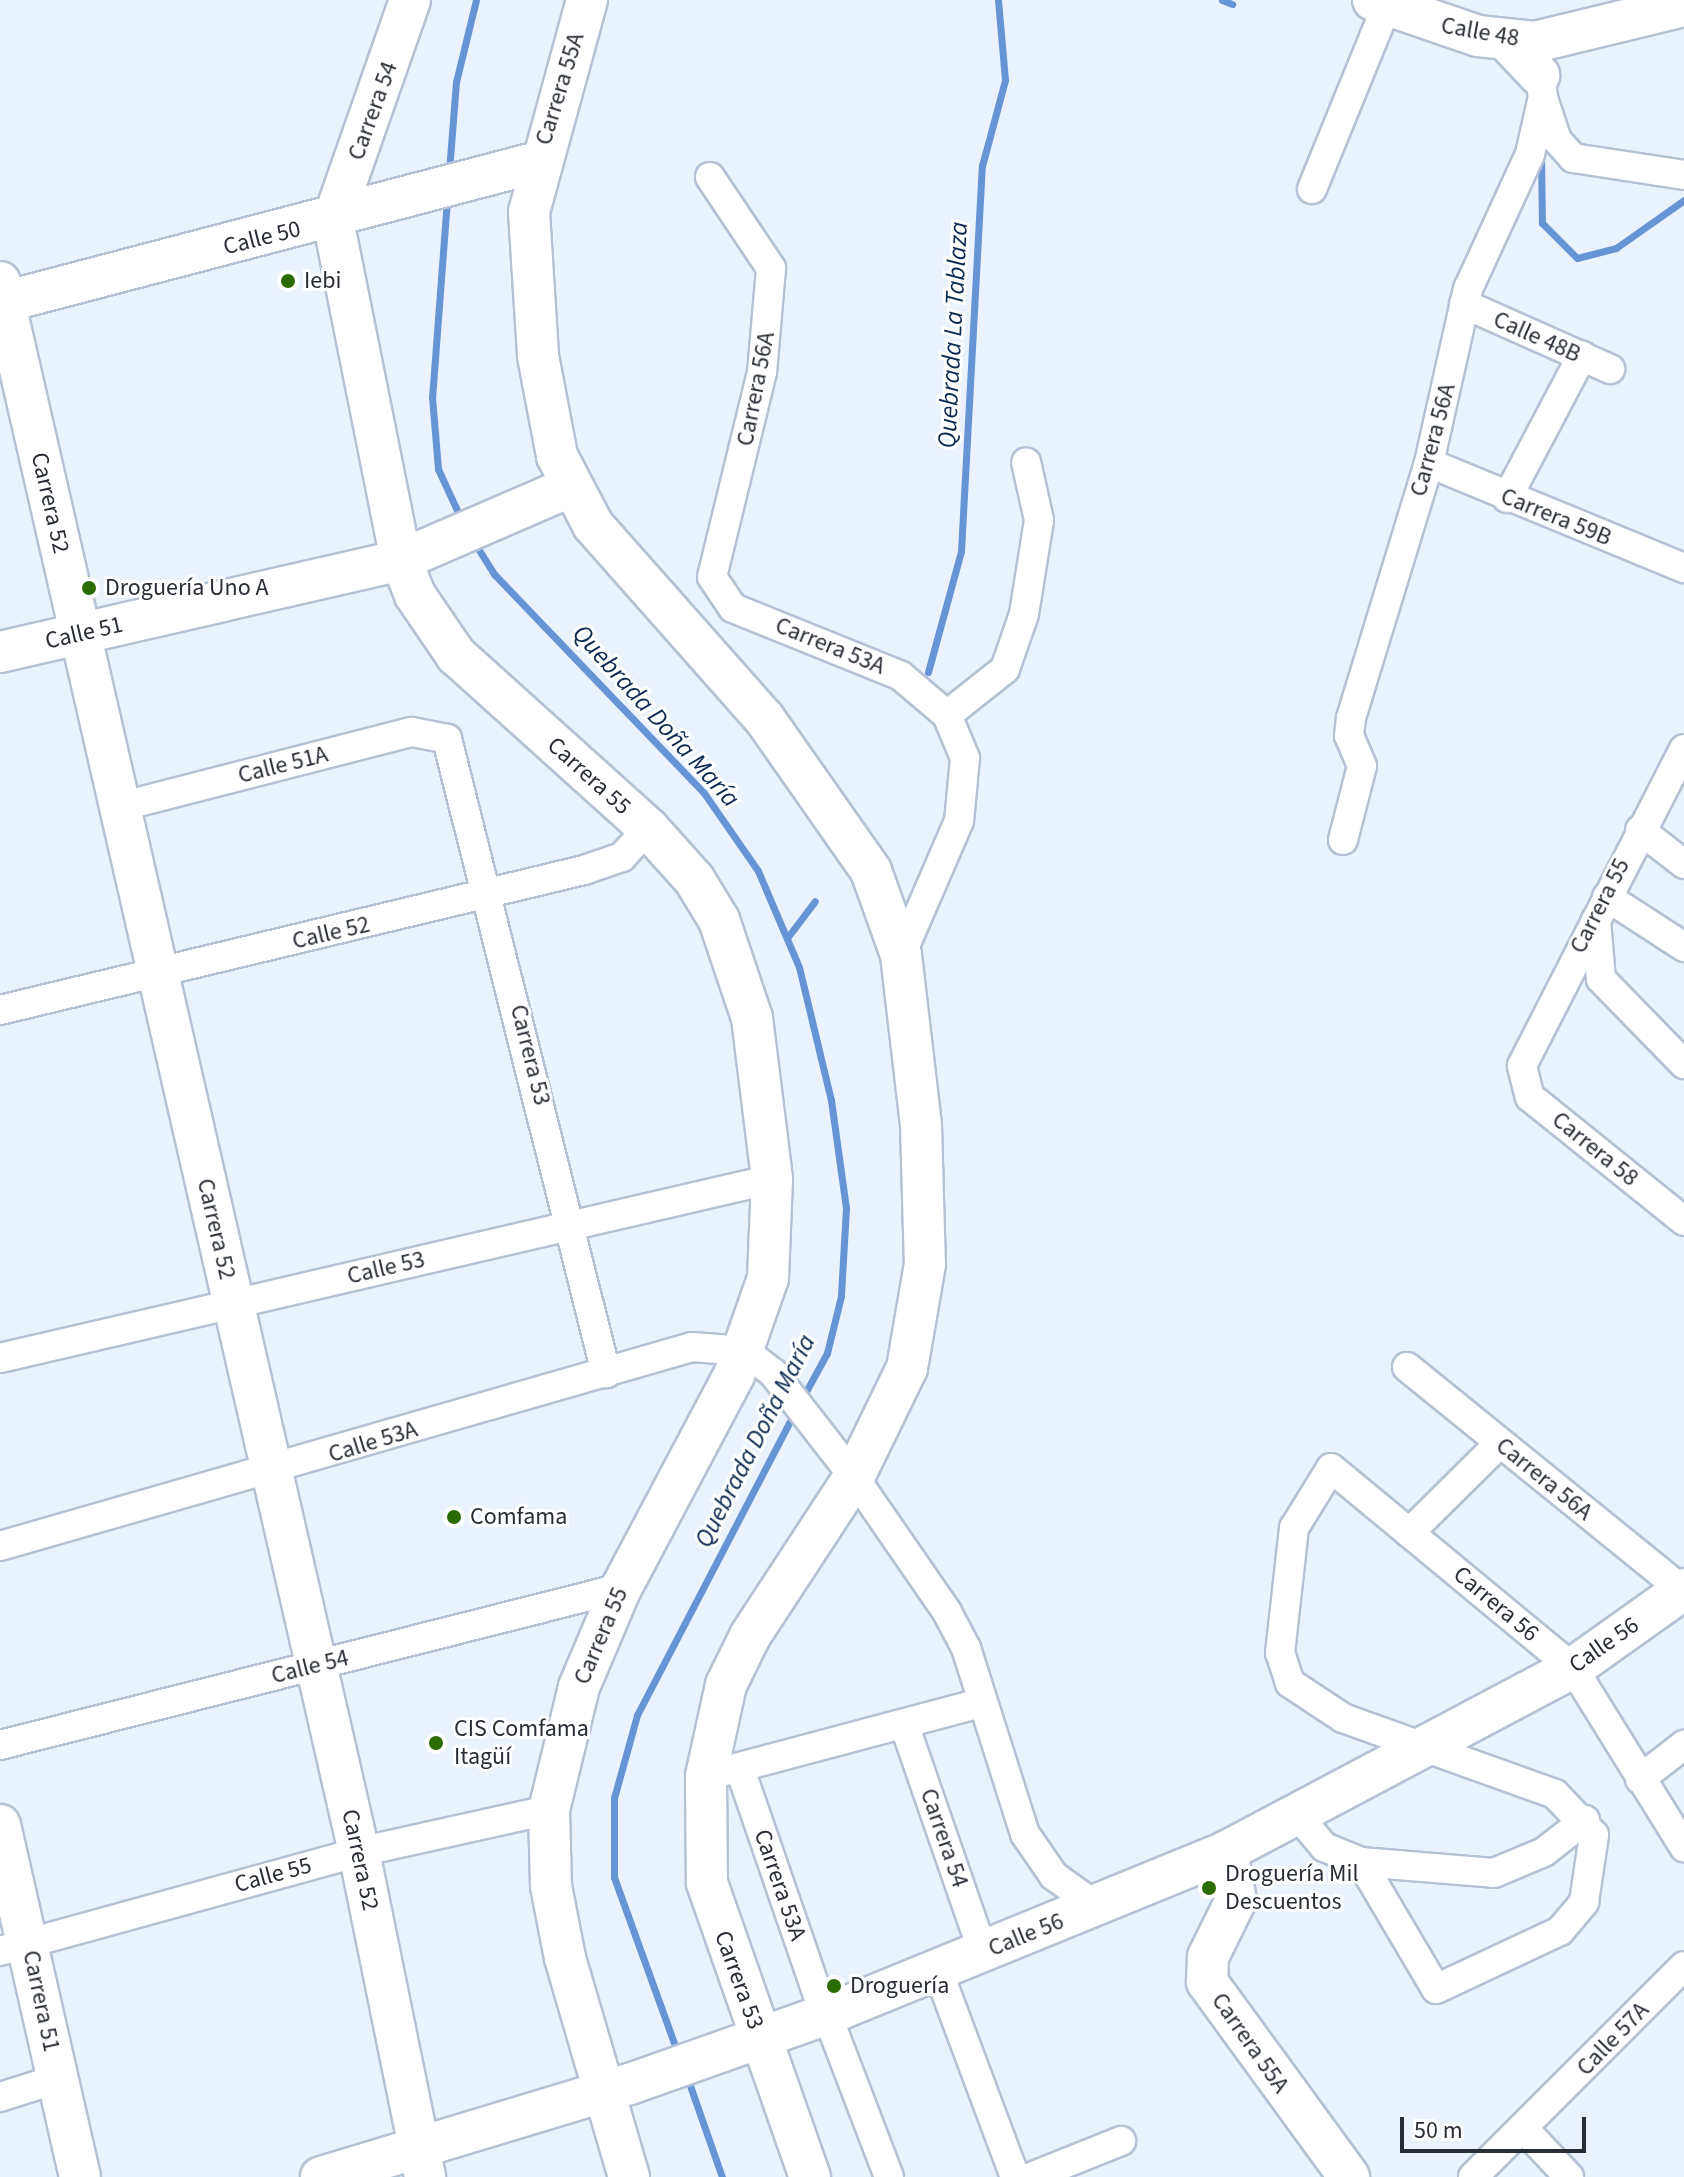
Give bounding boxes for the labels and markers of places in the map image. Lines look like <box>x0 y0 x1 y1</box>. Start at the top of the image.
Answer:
place label: Iebi <box>304 267 341 295</box>
marker: Iebi <box>279 272 297 290</box>
place label: Droguería Uno A <box>105 574 268 602</box>
marker: Droguería Uno A <box>80 579 98 597</box>
place label: Comfama <box>470 1503 567 1531</box>
marker: Comfama <box>445 1508 463 1526</box>
place label: CIS Comfama Itagüí <box>454 1715 589 1771</box>
marker: CIS Comfama Itagüí <box>425 1732 447 1754</box>
place label: Droguería Mil Descuentos <box>1225 1860 1359 1916</box>
marker: Droguería Mil Descuentos <box>1200 1879 1218 1897</box>
place label: Droguería <box>850 1972 949 2000</box>
marker: Droguería <box>825 1977 843 1995</box>

